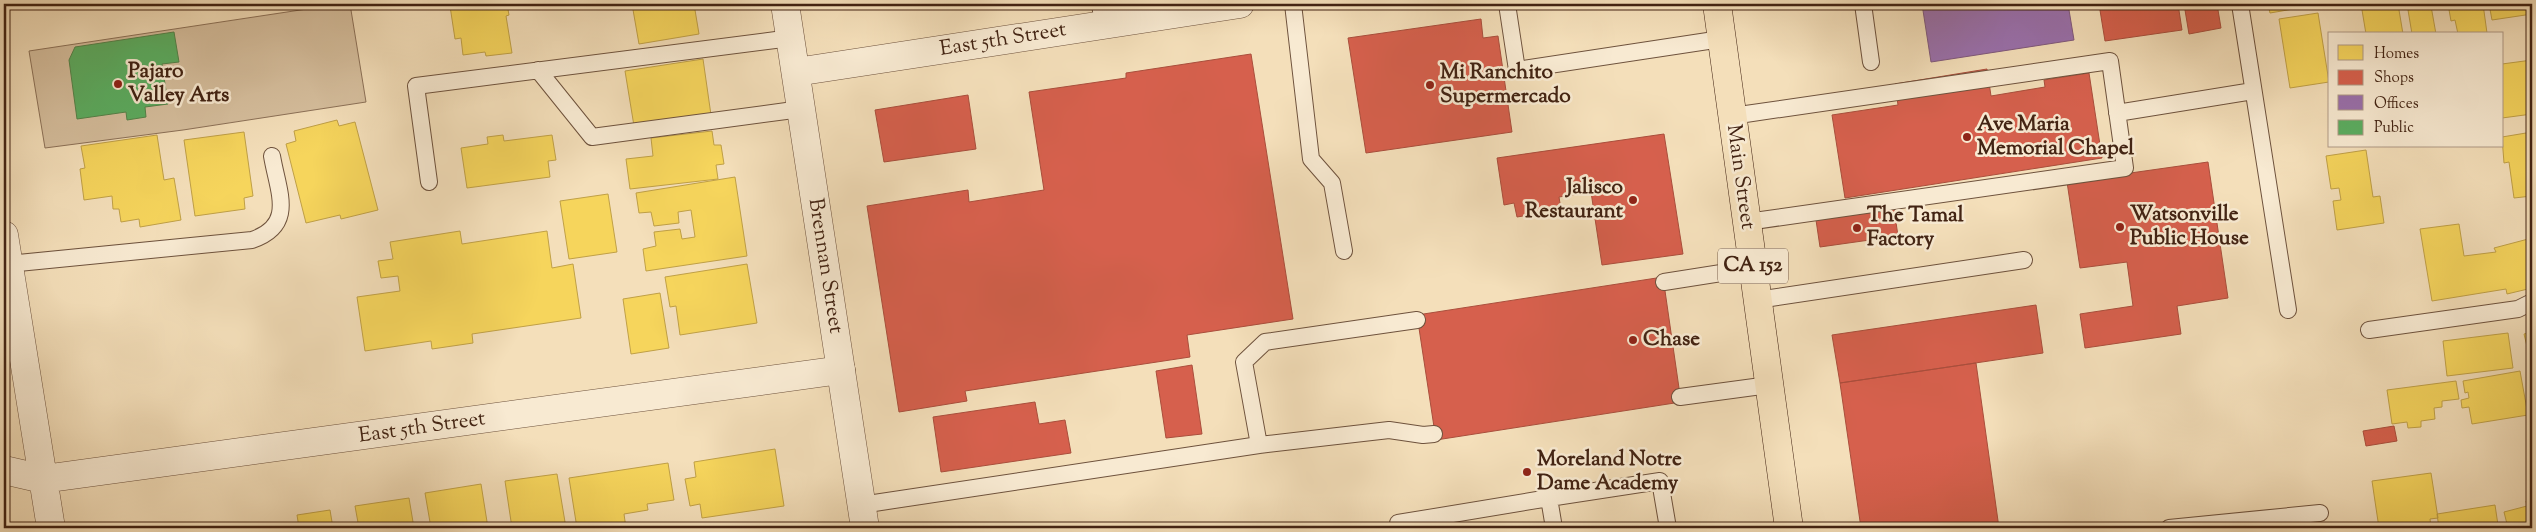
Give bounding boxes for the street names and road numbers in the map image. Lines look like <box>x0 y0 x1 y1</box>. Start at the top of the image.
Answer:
street label: East 5th Street <box>938 15 1068 65</box>
street label: Main Street <box>1718 122 1762 232</box>
street label: Brennan Street <box>800 196 850 336</box>
road number: CA 152 <box>1718 248 1788 284</box>
street label: East 5th Street <box>357 404 487 452</box>

